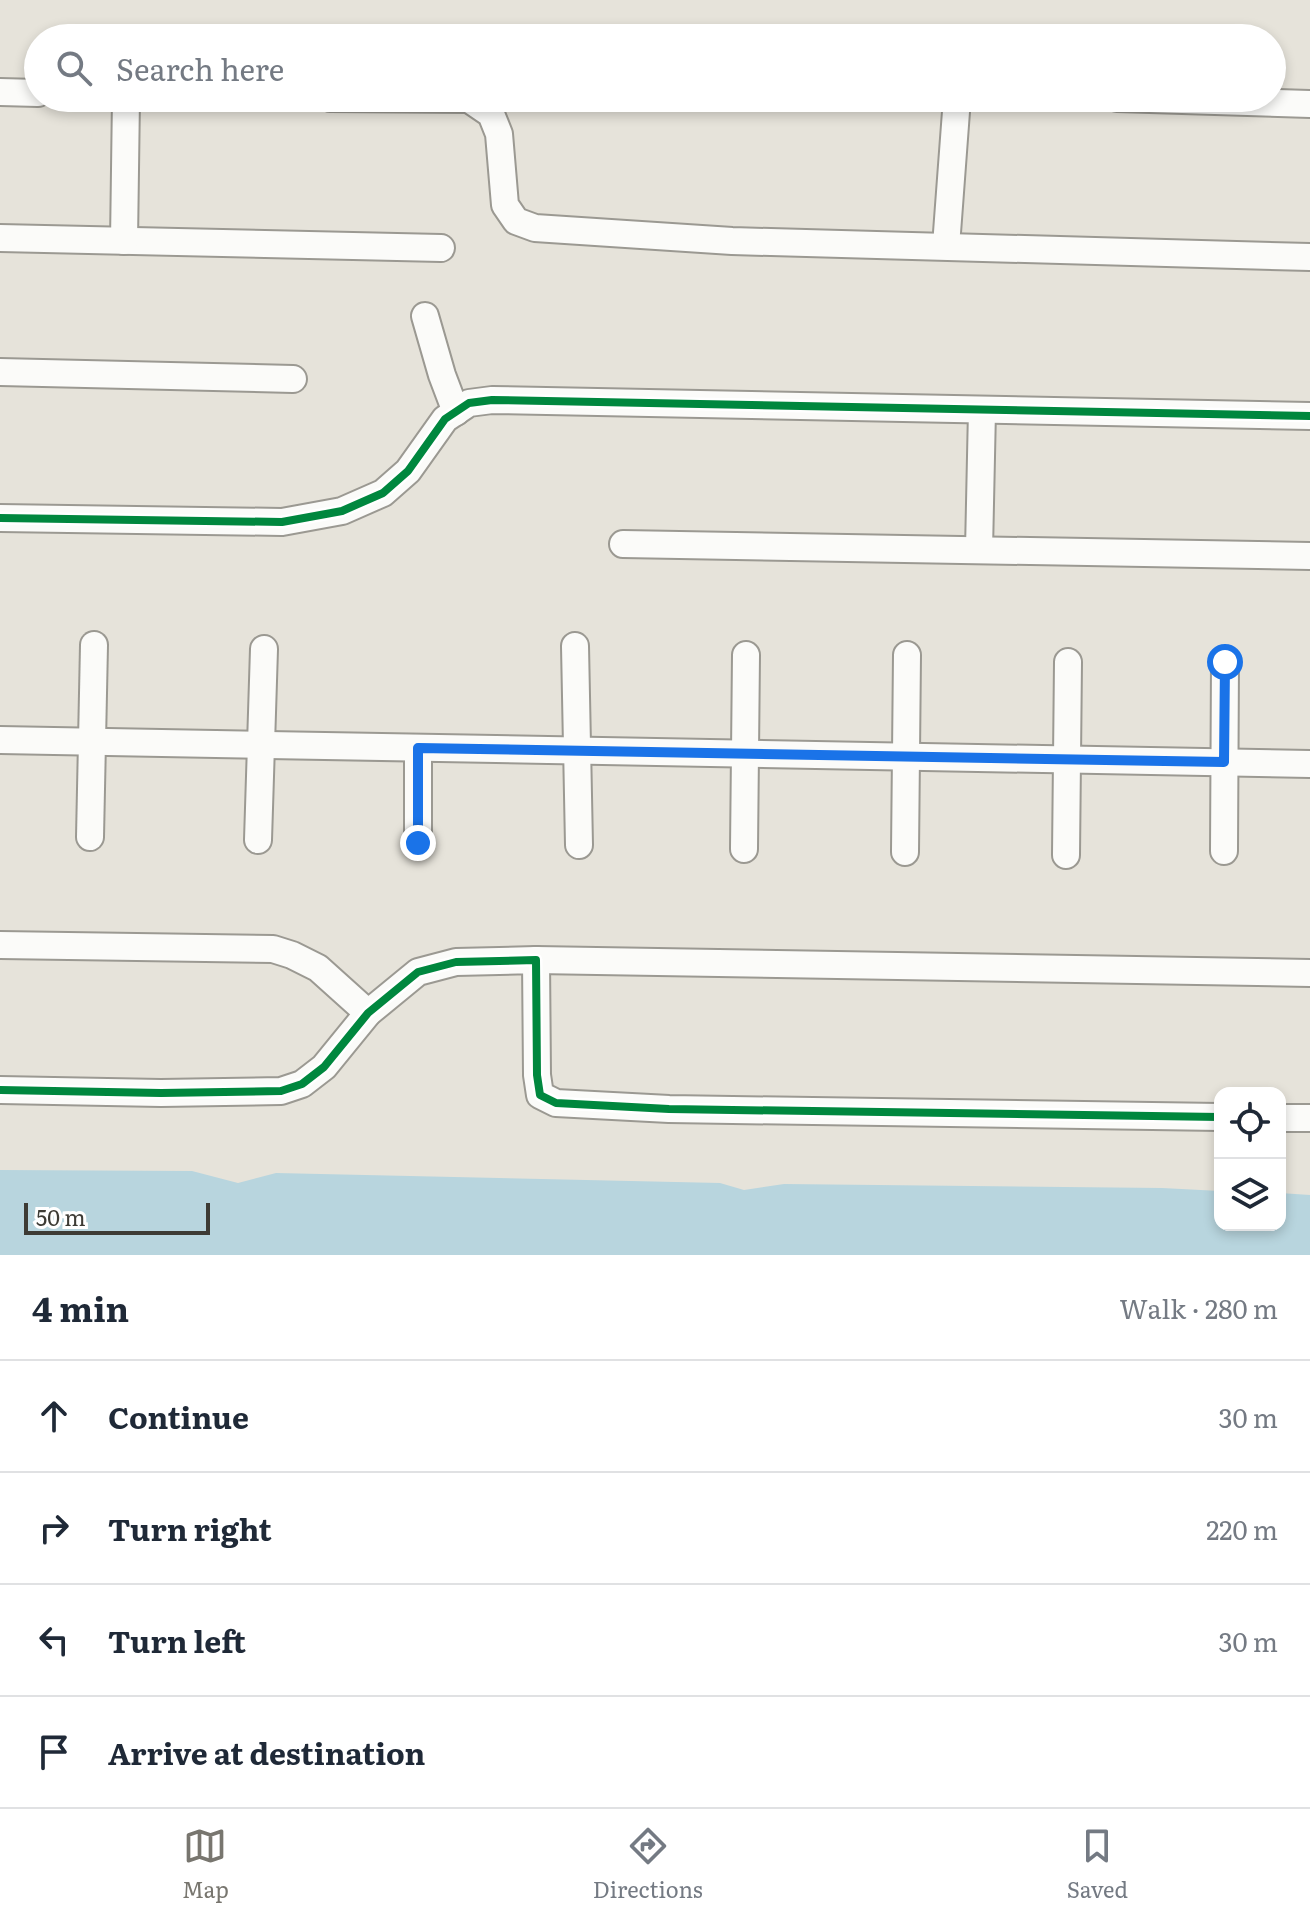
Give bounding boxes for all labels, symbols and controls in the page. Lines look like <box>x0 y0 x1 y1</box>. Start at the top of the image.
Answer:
search box <box>24 24 1286 112</box>
icon: search <box>52 46 96 90</box>
text: Search here <box>116 46 284 90</box>
route start <box>1207 644 1243 680</box>
route end <box>400 825 436 861</box>
map controls <box>1214 1087 1286 1231</box>
button: locate <box>1214 1087 1286 1159</box>
button: layers <box>1214 1159 1286 1231</box>
scale bar <box>24 1199 210 1235</box>
text: 50 m <box>36 1200 86 1233</box>
text: 4 min <box>32 1282 129 1332</box>
text: Walk · 280 m <box>1119 1288 1278 1327</box>
icon: ahead <box>32 1394 76 1438</box>
text: Continue <box>108 1394 249 1438</box>
text: 30 m <box>1218 1397 1278 1436</box>
icon: right <box>32 1506 76 1550</box>
text: Turn right <box>108 1506 272 1550</box>
text: 220 m <box>1206 1509 1278 1548</box>
icon: left <box>32 1618 76 1662</box>
text: Turn left <box>108 1618 246 1662</box>
text: 30 m <box>1218 1621 1278 1660</box>
icon: arrive <box>32 1730 76 1774</box>
text: Arrive at destination <box>108 1730 425 1774</box>
tab: Map <box>182 1824 229 1905</box>
tab: Directions <box>593 1824 703 1905</box>
tab: Saved <box>1067 1824 1128 1905</box>

